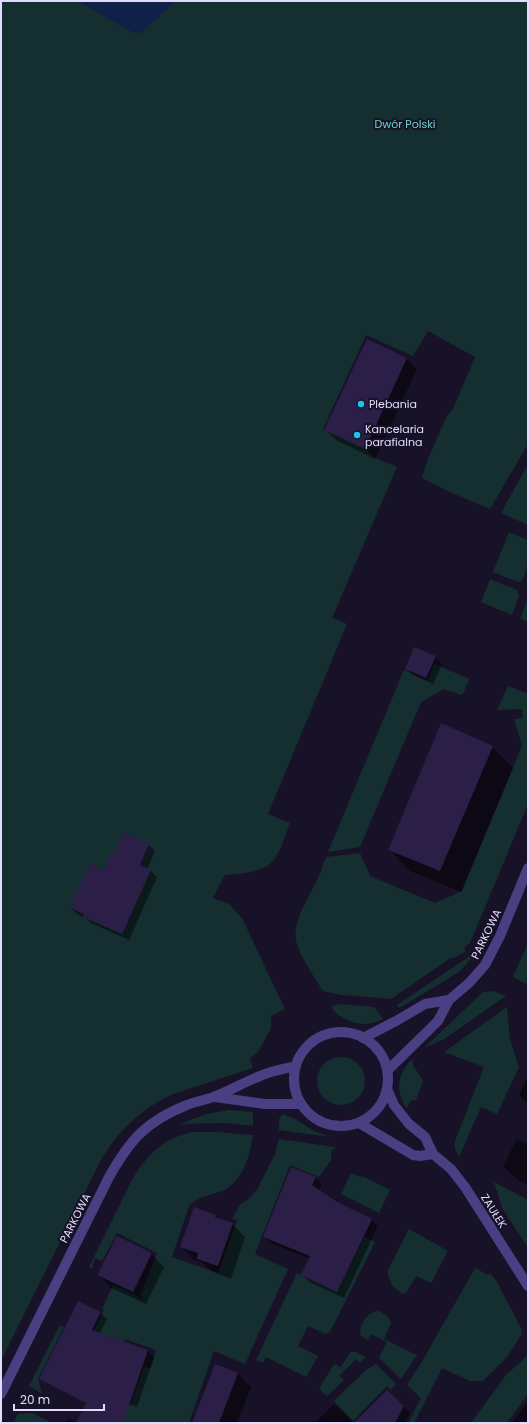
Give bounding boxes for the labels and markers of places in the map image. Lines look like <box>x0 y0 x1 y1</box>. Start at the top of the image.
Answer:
place label: Plebania <box>369 396 417 412</box>
marker: Plebania <box>356 399 366 409</box>
place label: Kancelaria parafialna <box>365 421 424 450</box>
marker: Kancelaria parafialna <box>352 430 362 440</box>

